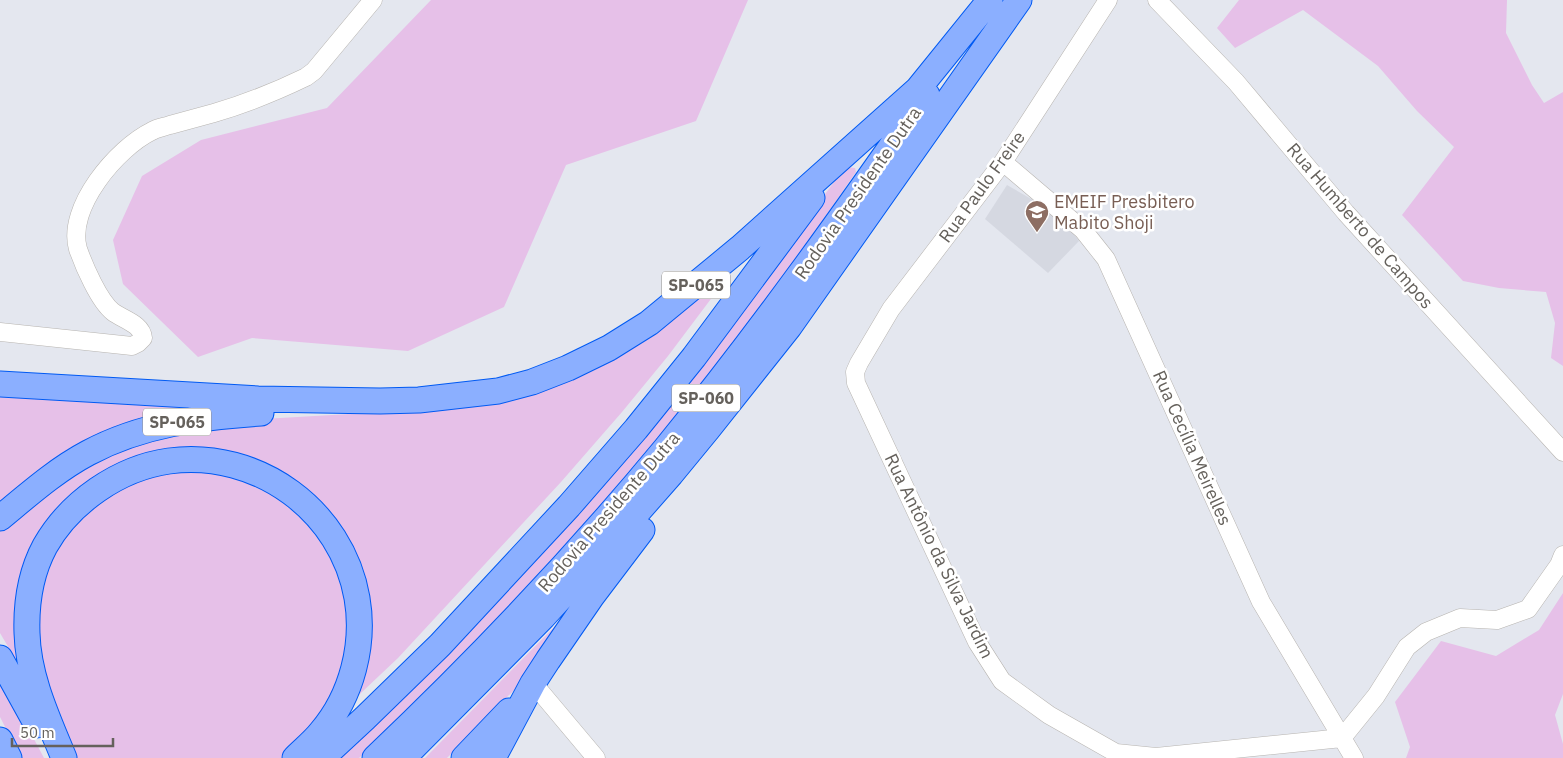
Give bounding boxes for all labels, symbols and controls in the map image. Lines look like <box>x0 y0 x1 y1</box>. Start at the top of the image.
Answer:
street label: Rodovia Presidente Dutra <box>789 102 926 283</box>
street label: Rua Paulo Freire <box>933 126 1030 247</box>
street label: Rua Humberto de Campos <box>1282 138 1439 313</box>
place label: EMEIF Presbitero Mabito Shoji <box>1054 190 1195 234</box>
school or university icon: EMEIF Presbitero Mabito Shoji <box>1024 199 1050 233</box>
road number: SP-065 <box>662 272 730 298</box>
street label: Rua Cecília Meirelles <box>1148 367 1237 529</box>
road number: SP-060 <box>672 384 740 412</box>
road number: SP-065 <box>143 408 211 436</box>
street label: Rodovia Presidente Dutra <box>533 426 685 597</box>
street label: Rua Antônio da Silva Jardim <box>880 450 999 662</box>
scale bar <box>12 716 114 748</box>
text: 50 m <box>20 723 55 742</box>

